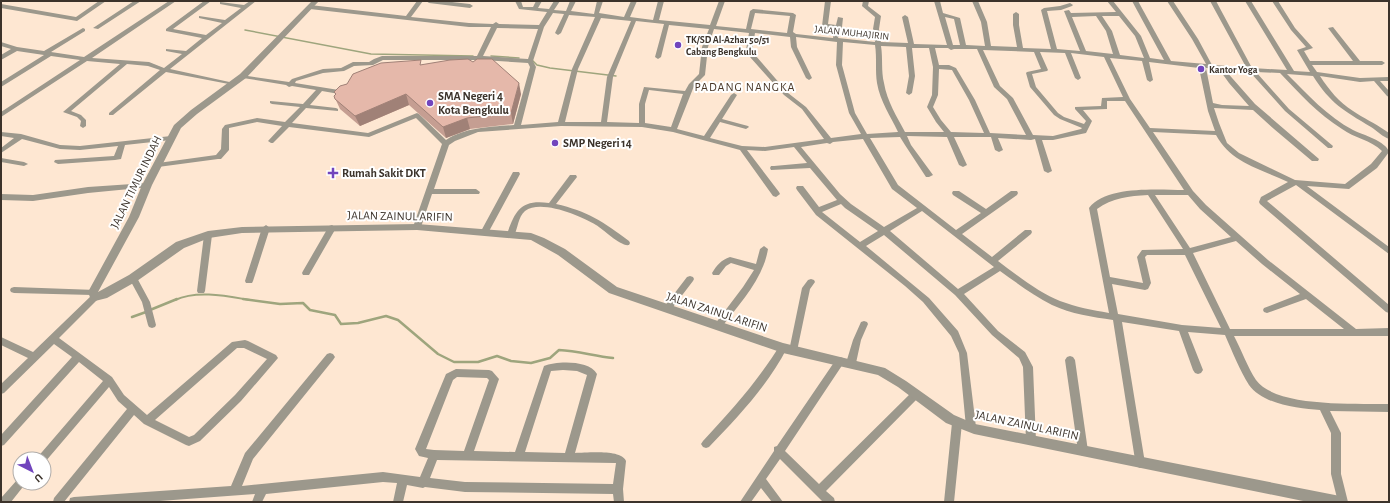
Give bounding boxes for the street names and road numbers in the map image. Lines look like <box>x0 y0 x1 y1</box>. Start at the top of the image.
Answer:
street label: JALAN MUHAJIRIN <box>814 24 890 42</box>
street label: JALAN TIMUR INDAH <box>108 134 164 230</box>
street label: JALAN ZAINUL ARIFIN <box>347 209 453 223</box>
street label: JALAN ZAINUL ARIFIN <box>665 290 769 334</box>
street label: JALAN ZAINUL ARIFIN <box>974 408 1080 442</box>

